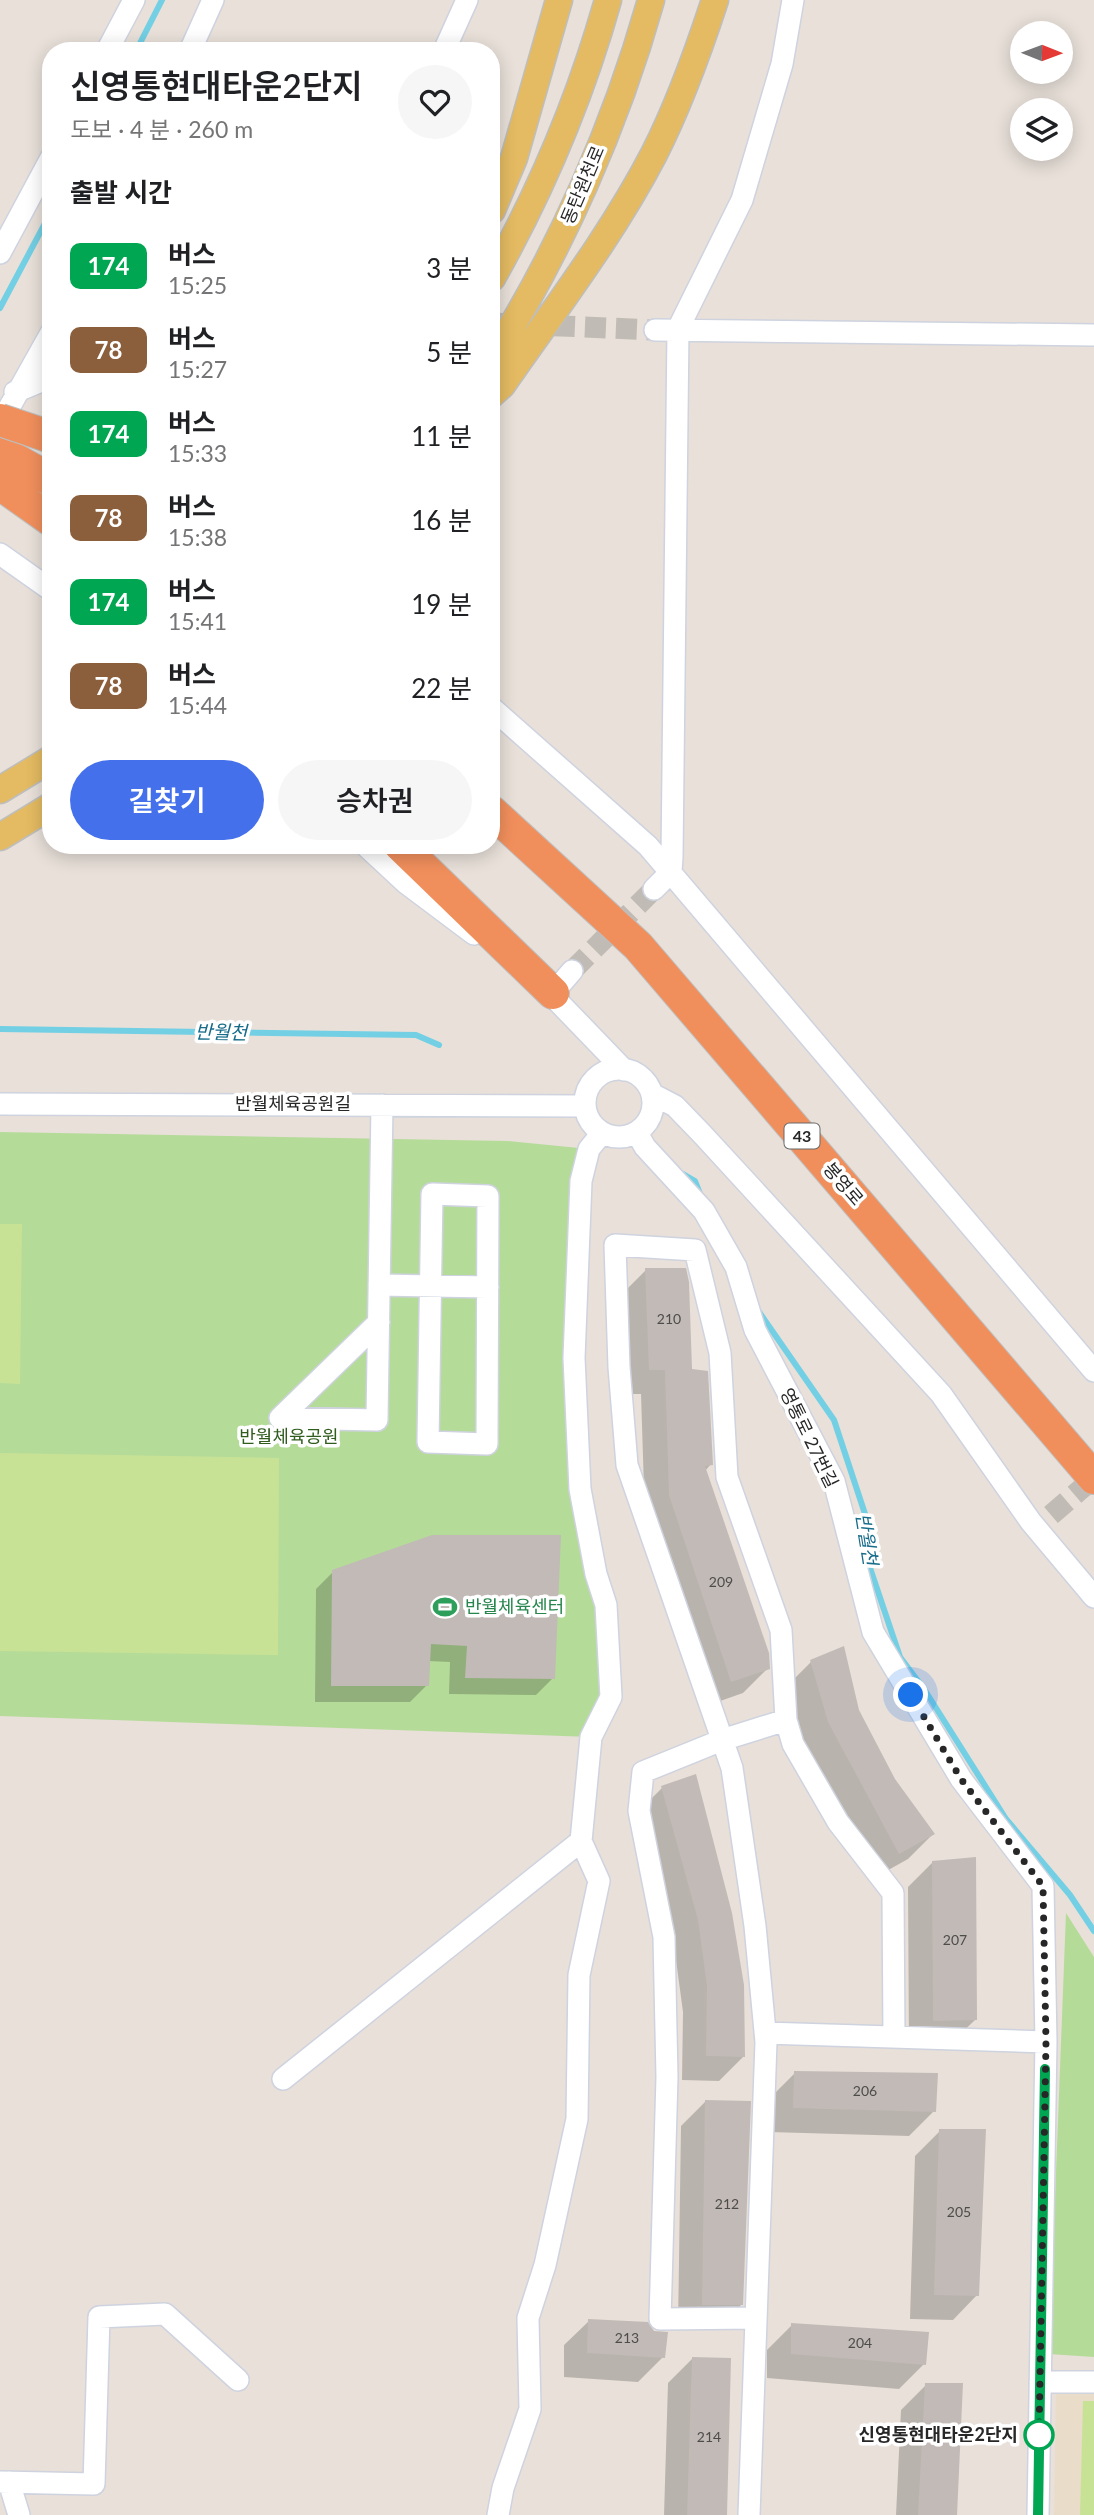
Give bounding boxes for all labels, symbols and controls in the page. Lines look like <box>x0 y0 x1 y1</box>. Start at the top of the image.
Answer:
north arrow <box>1010 21 1073 84</box>
map controls <box>1010 21 1073 161</box>
text: 신영통현대타운2단지 <box>70 65 362 105</box>
button: heart <box>398 65 472 139</box>
button: layers <box>1010 98 1073 161</box>
text: 도보 · 4 분 · 260 m <box>70 115 253 143</box>
street label: 동탄원천로 <box>556 142 608 227</box>
text: 출발 시간 <box>70 176 172 208</box>
text: 버스 <box>168 238 216 270</box>
text: 174 <box>88 251 129 280</box>
text: 3 분 <box>426 252 472 284</box>
text: 15:25 <box>168 271 227 299</box>
text: 버스 <box>168 322 216 354</box>
text: 78 <box>95 335 122 364</box>
text: 5 분 <box>426 336 472 368</box>
text: 15:27 <box>168 355 227 383</box>
text: 버스 <box>168 406 216 438</box>
text: 174 <box>88 419 129 448</box>
text: 11 분 <box>411 420 472 452</box>
text: 15:33 <box>168 439 227 467</box>
text: 버스 <box>168 490 216 522</box>
text: 78 <box>95 503 122 532</box>
text: 16 분 <box>411 504 472 536</box>
text: 15:38 <box>168 523 227 551</box>
text: 버스 <box>168 574 216 606</box>
text: 174 <box>88 587 129 616</box>
text: 19 분 <box>411 588 472 620</box>
text: 15:41 <box>168 607 227 635</box>
text: 버스 <box>168 658 216 690</box>
text: 78 <box>95 671 122 700</box>
text: 22 분 <box>411 672 472 704</box>
text: 15:44 <box>168 691 227 719</box>
button: 길찾기 <box>70 760 264 840</box>
button: 승차권 <box>278 760 472 840</box>
water label: 반월천 <box>195 1020 249 1043</box>
street label: 반월체육공원길 <box>235 1092 351 1114</box>
road number: 43 <box>784 1124 820 1148</box>
street label: 봉영로 <box>819 1157 868 1209</box>
house number: 210 <box>657 1310 681 1327</box>
street label: 영통로 27번길 <box>776 1384 844 1491</box>
park label: 반월체육공원 <box>239 1425 339 1447</box>
water label: 반월천 <box>852 1511 883 1568</box>
house number: 209 <box>709 1573 733 1590</box>
sports icon: 반월체육센터 <box>431 1593 459 1621</box>
place label: 반월체육센터 <box>465 1595 564 1617</box>
your location <box>893 1677 928 1712</box>
house number: 207 <box>943 1931 967 1948</box>
house number: 206 <box>853 2082 877 2099</box>
house number: 212 <box>715 2195 739 2212</box>
house number: 205 <box>947 2203 971 2220</box>
house number: 213 <box>615 2329 639 2346</box>
house number: 204 <box>848 2334 872 2351</box>
marker: 신영통현대타운2단지 <box>1024 2420 1054 2450</box>
place label: 신영통현대타운2단지 <box>859 2423 1018 2445</box>
house number: 214 <box>697 2428 721 2445</box>

